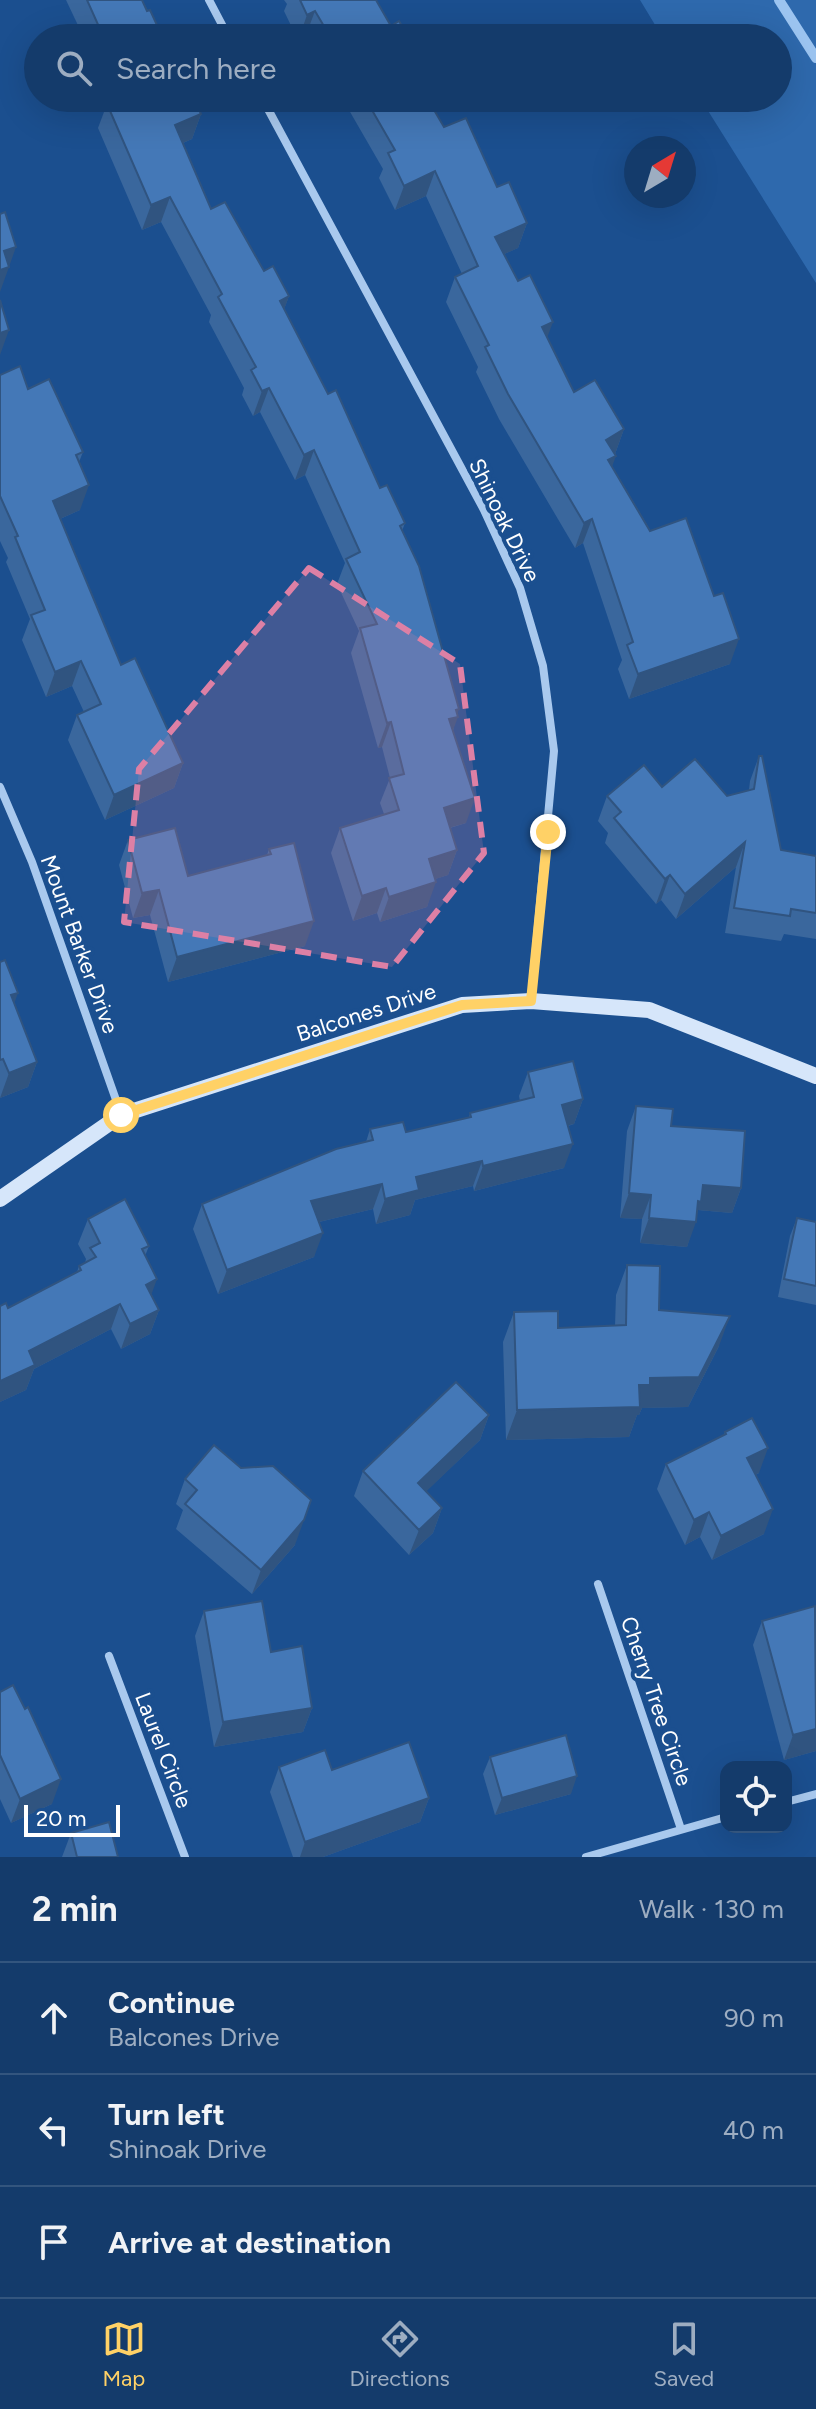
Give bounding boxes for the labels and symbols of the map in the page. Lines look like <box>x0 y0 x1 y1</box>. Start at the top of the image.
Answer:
north arrow <box>624 136 696 208</box>
street label: Shinoak Drive <box>463 454 546 586</box>
route end <box>530 814 566 850</box>
street label: Mount Barker Drive <box>35 851 124 1037</box>
street label: Balcones Drive <box>293 977 439 1048</box>
route start <box>103 1097 139 1133</box>
street label: Cherry Tree Circle <box>615 1613 698 1789</box>
street label: Laurel Circle <box>129 1688 198 1812</box>
scale bar <box>24 1801 120 1837</box>

